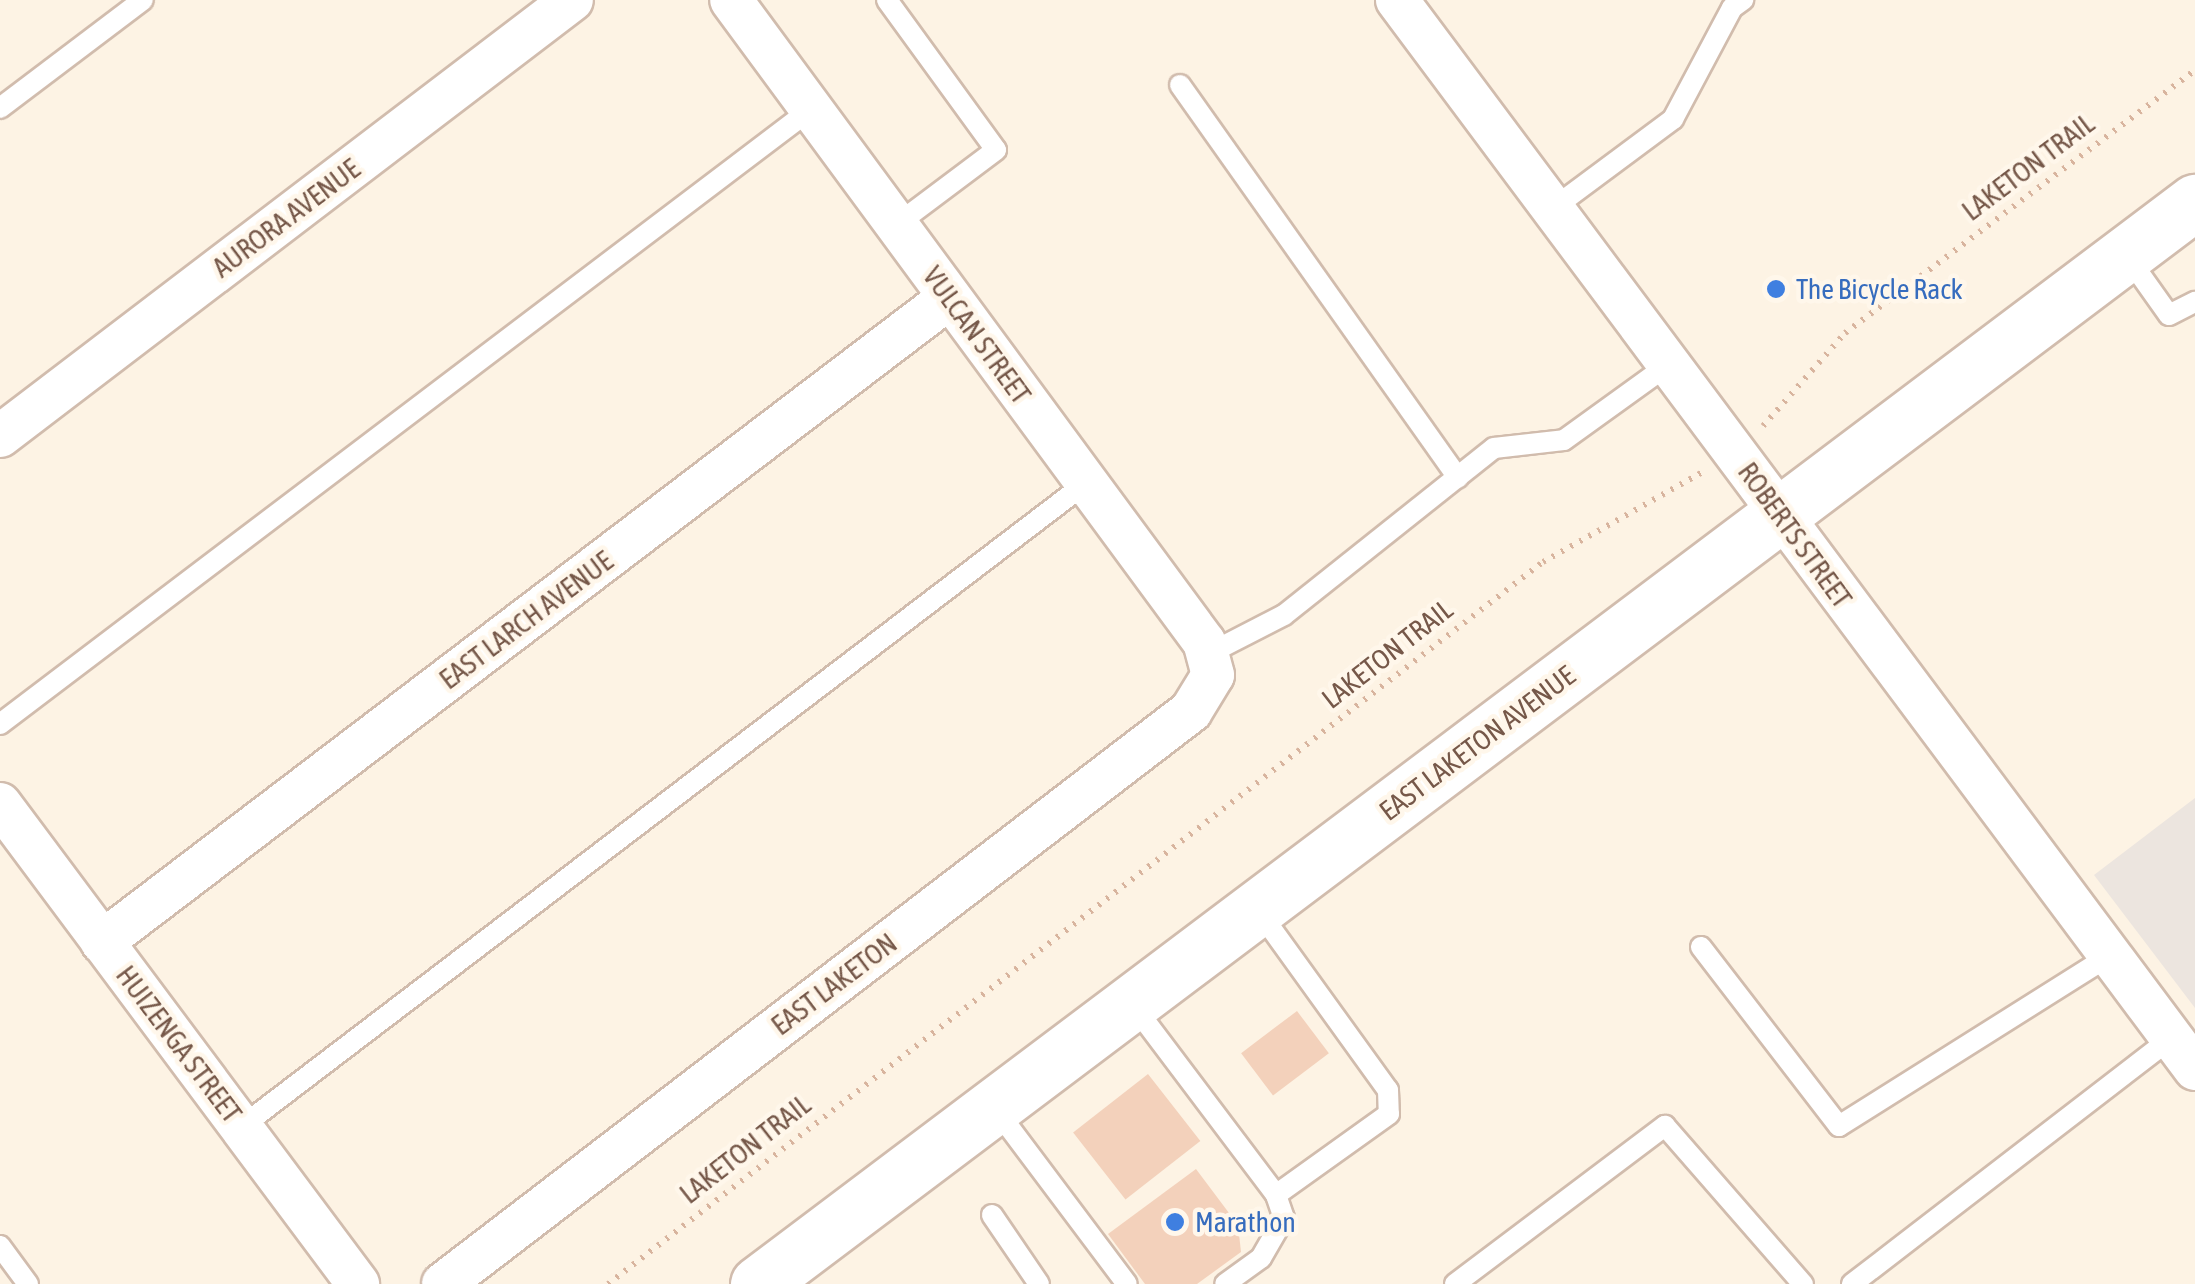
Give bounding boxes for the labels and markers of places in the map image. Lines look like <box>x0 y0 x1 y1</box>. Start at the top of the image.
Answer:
place label: The Bicycle Rack <box>1796 272 1963 306</box>
marker: The Bicycle Rack <box>1765 278 1787 300</box>
place label: Marathon <box>1195 1205 1296 1239</box>
marker: Marathon <box>1164 1211 1186 1233</box>

